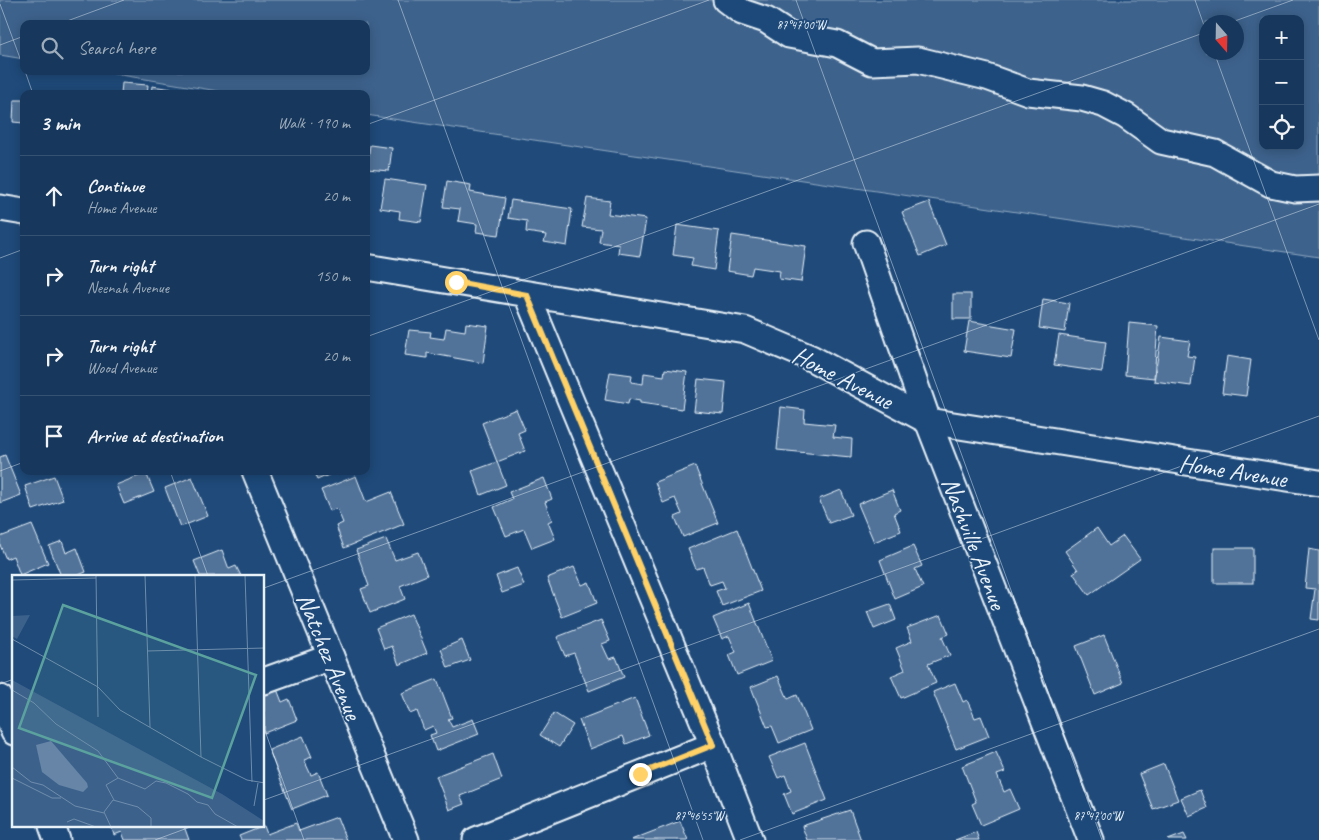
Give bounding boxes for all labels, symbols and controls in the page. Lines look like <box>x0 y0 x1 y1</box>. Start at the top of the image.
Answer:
north arrow <box>1199 15 1244 60</box>
map controls <box>1259 15 1304 150</box>
button: + <box>1259 15 1304 60</box>
text: 87°47'00"W <box>777 17 828 33</box>
search box <box>20 20 370 75</box>
icon: search <box>38 34 66 62</box>
text: Search here <box>78 36 155 60</box>
button: − <box>1259 60 1304 105</box>
button: locate <box>1259 105 1304 150</box>
text: 3 min <box>40 110 80 136</box>
text: Walk · 190 m <box>278 113 350 133</box>
text: Continue <box>87 174 144 198</box>
icon: ahead <box>40 182 68 210</box>
text: 20 m <box>323 186 350 206</box>
text: Home Avenue <box>87 198 157 218</box>
text: Turn right <box>87 254 154 278</box>
icon: right <box>40 262 68 290</box>
text: 150 m <box>316 266 350 286</box>
route start <box>445 271 468 294</box>
text: Neenah Avenue <box>87 278 169 298</box>
text: Turn right <box>87 334 154 358</box>
street label: Home Avenue <box>787 339 900 418</box>
icon: right <box>40 342 68 370</box>
text: 20 m <box>323 346 350 366</box>
text: Wood Avenue <box>87 358 157 378</box>
icon: arrive <box>40 422 68 450</box>
text: Arrive at destination <box>87 424 223 448</box>
street label: Home Avenue <box>1177 447 1291 496</box>
street label: Nashville Avenue <box>934 473 1015 616</box>
inset map <box>12 575 265 828</box>
street label: Natchez Avenue <box>289 588 370 726</box>
route end <box>629 763 652 786</box>
text: 87°46'55"W <box>675 808 726 824</box>
text: 87°47'00"W <box>1074 808 1125 824</box>

